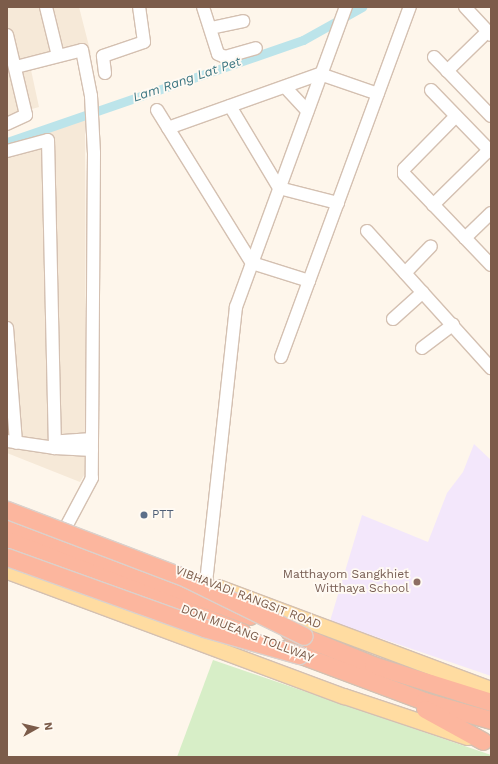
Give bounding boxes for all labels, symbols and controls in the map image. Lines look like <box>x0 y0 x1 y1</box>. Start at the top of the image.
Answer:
water label: Lam Rang Lat Pet <box>131 54 243 106</box>
place label: PTT <box>152 508 174 522</box>
marker: PTT <box>139 510 149 520</box>
street label: VIBHAVADI RANGSIT ROAD <box>173 563 323 633</box>
place label: Matthayom Sangkhiet Witthaya School <box>283 568 409 596</box>
marker: Matthayom Sangkhiet Witthaya School <box>412 577 422 587</box>
street label: DON MUEANG TOLLWAY <box>179 602 315 666</box>
north arrow <box>16 708 56 748</box>
text: N <box>41 721 55 731</box>

